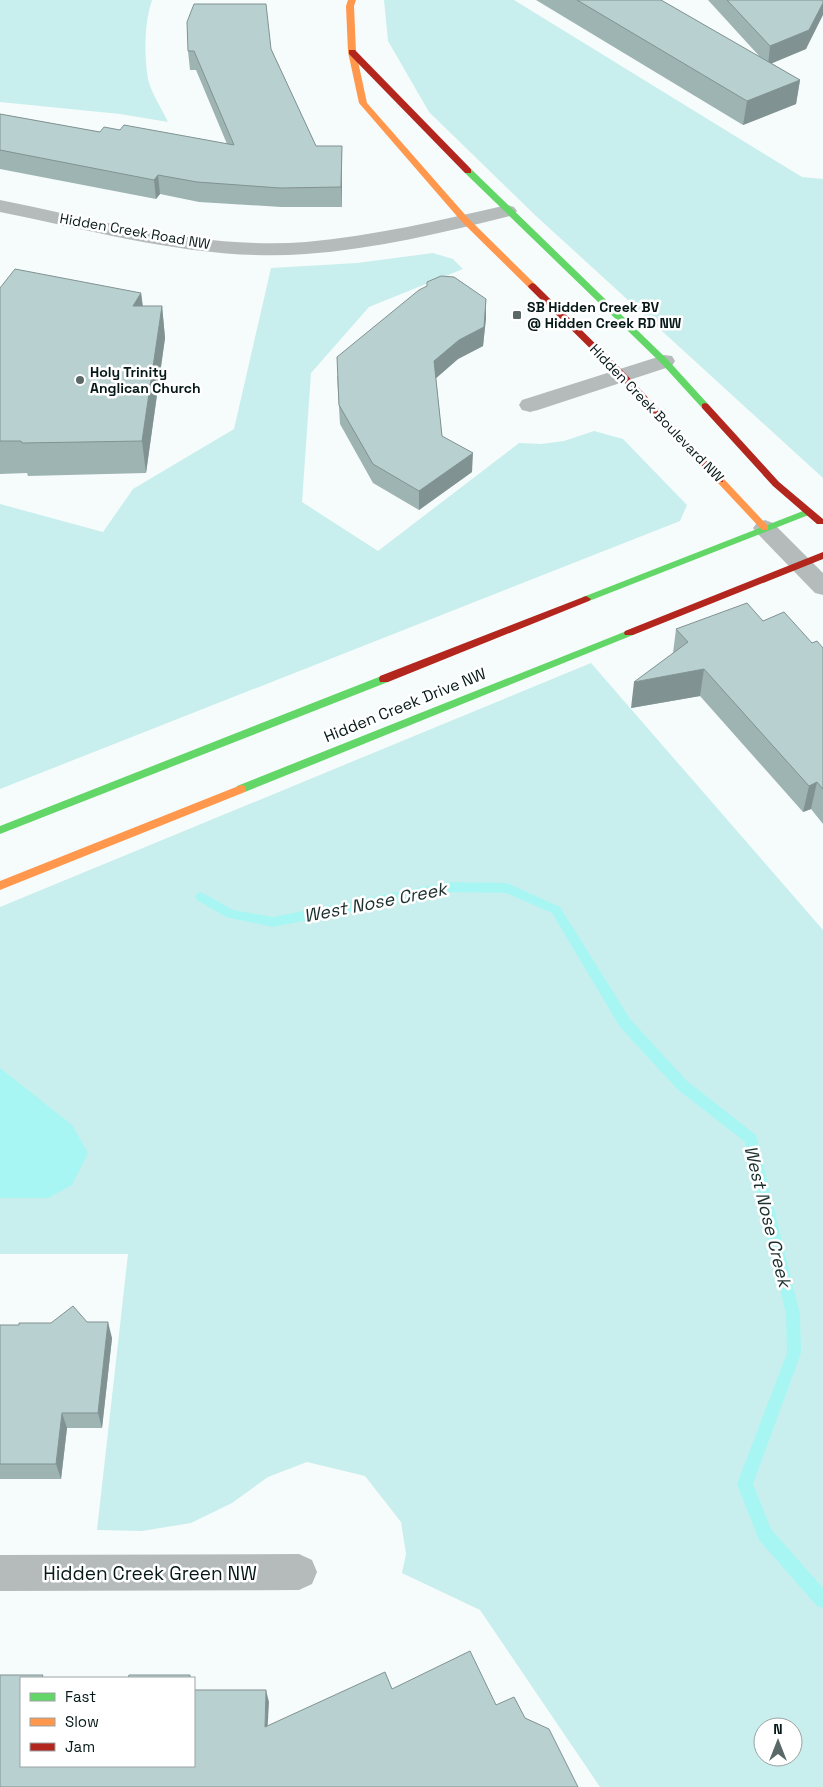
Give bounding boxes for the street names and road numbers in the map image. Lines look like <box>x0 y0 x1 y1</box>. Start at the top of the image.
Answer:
street label: Hidden Creek Road NW <box>58 209 212 253</box>
street label: Hidden Creek Boulevard NW <box>586 340 728 486</box>
street label: Hidden Creek Drive NW <box>321 663 489 747</box>
street label: Hidden Creek Green NW <box>43 1561 257 1586</box>

